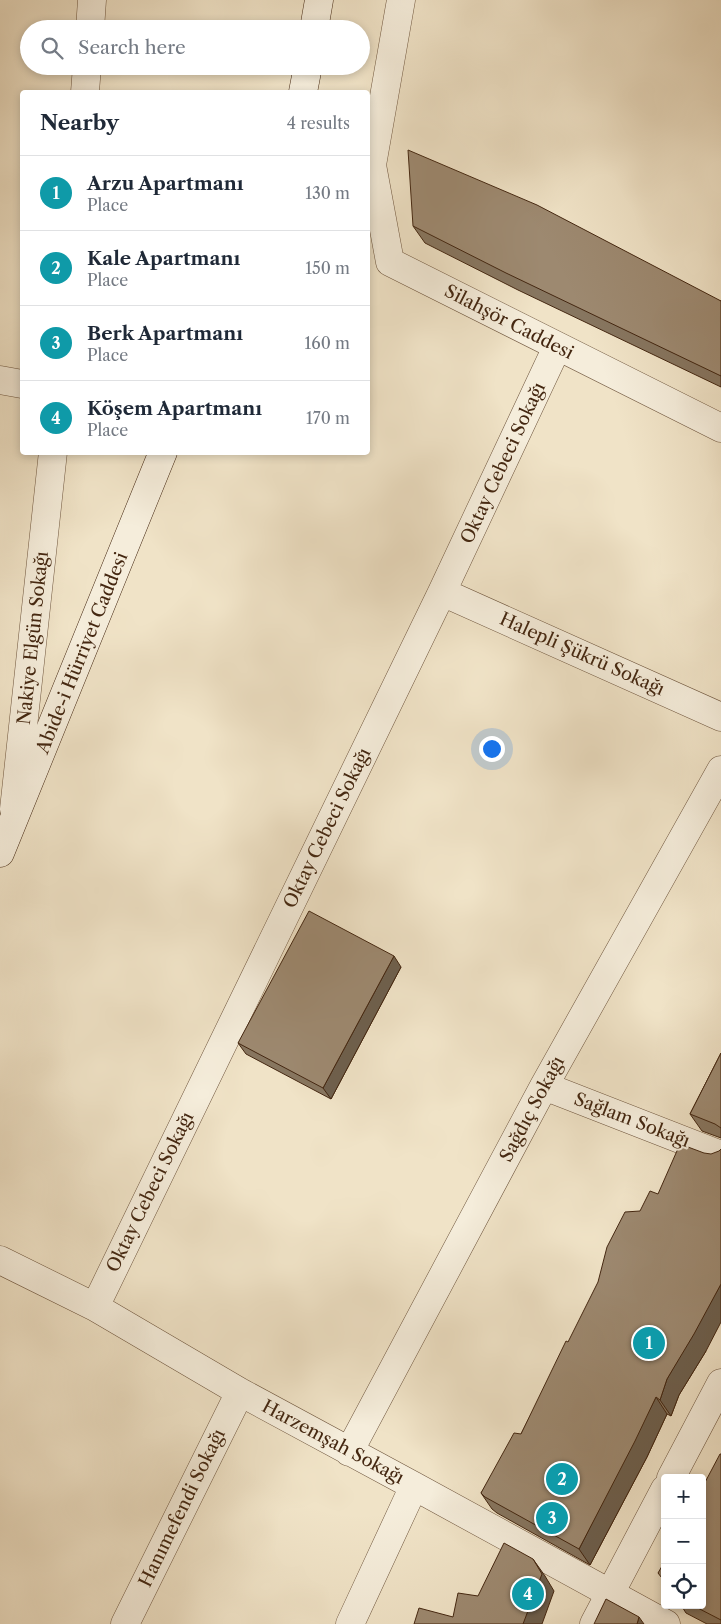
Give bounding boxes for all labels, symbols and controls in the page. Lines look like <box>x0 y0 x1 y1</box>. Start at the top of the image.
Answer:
search box <box>20 20 370 75</box>
icon: search <box>38 34 66 62</box>
text: Search here <box>78 36 186 59</box>
text: Nearby <box>40 110 119 135</box>
text: 4 results <box>287 113 350 133</box>
text: Arzu Apartmanı <box>87 172 243 195</box>
text: 1 <box>52 183 60 203</box>
text: 130 m <box>305 183 350 203</box>
text: Place <box>87 195 128 215</box>
text: Kale Apartmanı <box>87 247 240 270</box>
text: 2 <box>51 258 61 278</box>
text: 150 m <box>305 258 350 278</box>
text: Place <box>87 270 128 290</box>
street label: Silahşör Caddesi <box>441 280 578 364</box>
text: Berk Apartmanı <box>87 322 243 345</box>
text: 3 <box>51 333 61 353</box>
text: 160 m <box>305 333 350 353</box>
text: Place <box>87 345 128 365</box>
street label: Oktay Cebeci Sokağı <box>456 378 550 547</box>
text: Köşem Apartmanı <box>87 397 262 420</box>
text: 4 <box>51 408 61 428</box>
text: 170 m <box>306 408 350 428</box>
text: Place <box>87 420 128 440</box>
street label: Abide-i Hürriyet Caddesi <box>31 549 133 758</box>
street label: Nakiye Elgün Sokağı <box>13 550 53 726</box>
street label: Halepli Şükrü Sokağı <box>496 608 668 701</box>
your location <box>479 736 505 762</box>
street label: Oktay Cebeci Sokağı <box>279 744 376 912</box>
street label: Sağdıç Sokağı <box>495 1052 569 1166</box>
street label: Sağlam Sokağı <box>571 1088 693 1152</box>
street label: Oktay Cebeci Sokağı <box>102 1108 199 1276</box>
pin: 1 <box>633 1324 665 1362</box>
street label: Harzemşah Sokağı <box>258 1395 408 1489</box>
street label: Hanımefendi Sokağı <box>134 1425 230 1591</box>
pin: 2 <box>546 1460 578 1498</box>
map controls <box>661 1474 706 1609</box>
button: + <box>661 1474 706 1519</box>
pin: 3 <box>536 1499 568 1537</box>
button: − <box>661 1519 706 1564</box>
button: locate <box>661 1564 706 1609</box>
pin: 4 <box>512 1575 544 1613</box>

